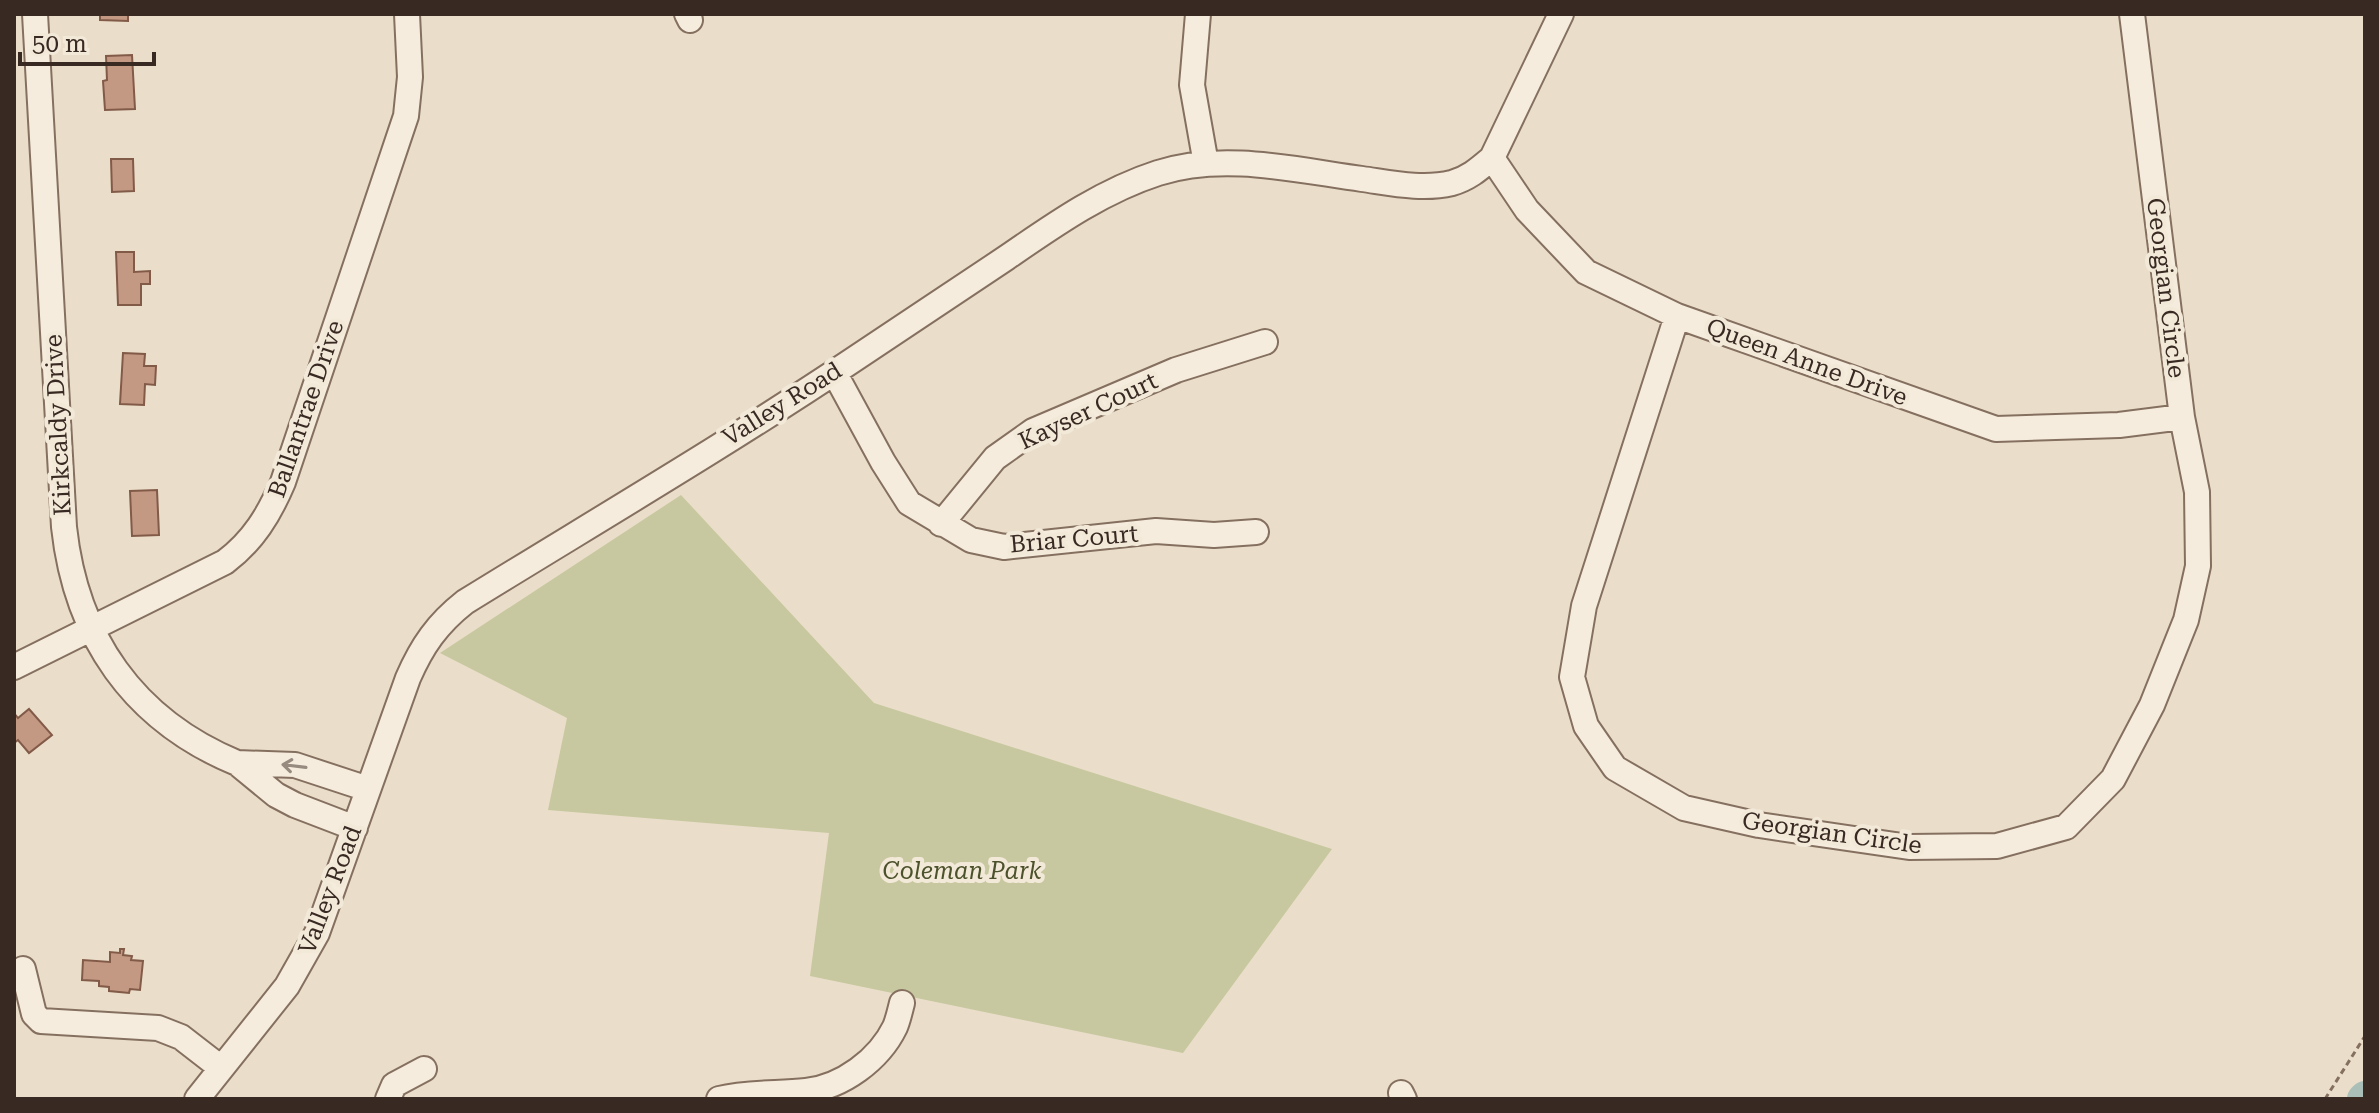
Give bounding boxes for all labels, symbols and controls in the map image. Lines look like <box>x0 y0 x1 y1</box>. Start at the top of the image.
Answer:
scale bar <box>20 16 154 66</box>
text: 50 m <box>32 30 87 58</box>
street label: Georgian Circle <box>2141 196 2191 380</box>
street label: Queen Anne Drive <box>1703 313 1911 411</box>
street label: Ballantrae Drive <box>263 317 349 501</box>
street label: Kirkcaldy Drive <box>39 334 77 516</box>
street label: Valley Road <box>717 356 847 452</box>
street label: Kayser Court <box>1014 367 1162 455</box>
street label: Briar Court <box>1009 519 1139 559</box>
one-way arrow <box>281 759 308 774</box>
street label: Georgian Circle <box>1740 807 1924 859</box>
street label: Valley Road <box>293 822 367 958</box>
park label: Coleman Park <box>883 857 1041 885</box>

